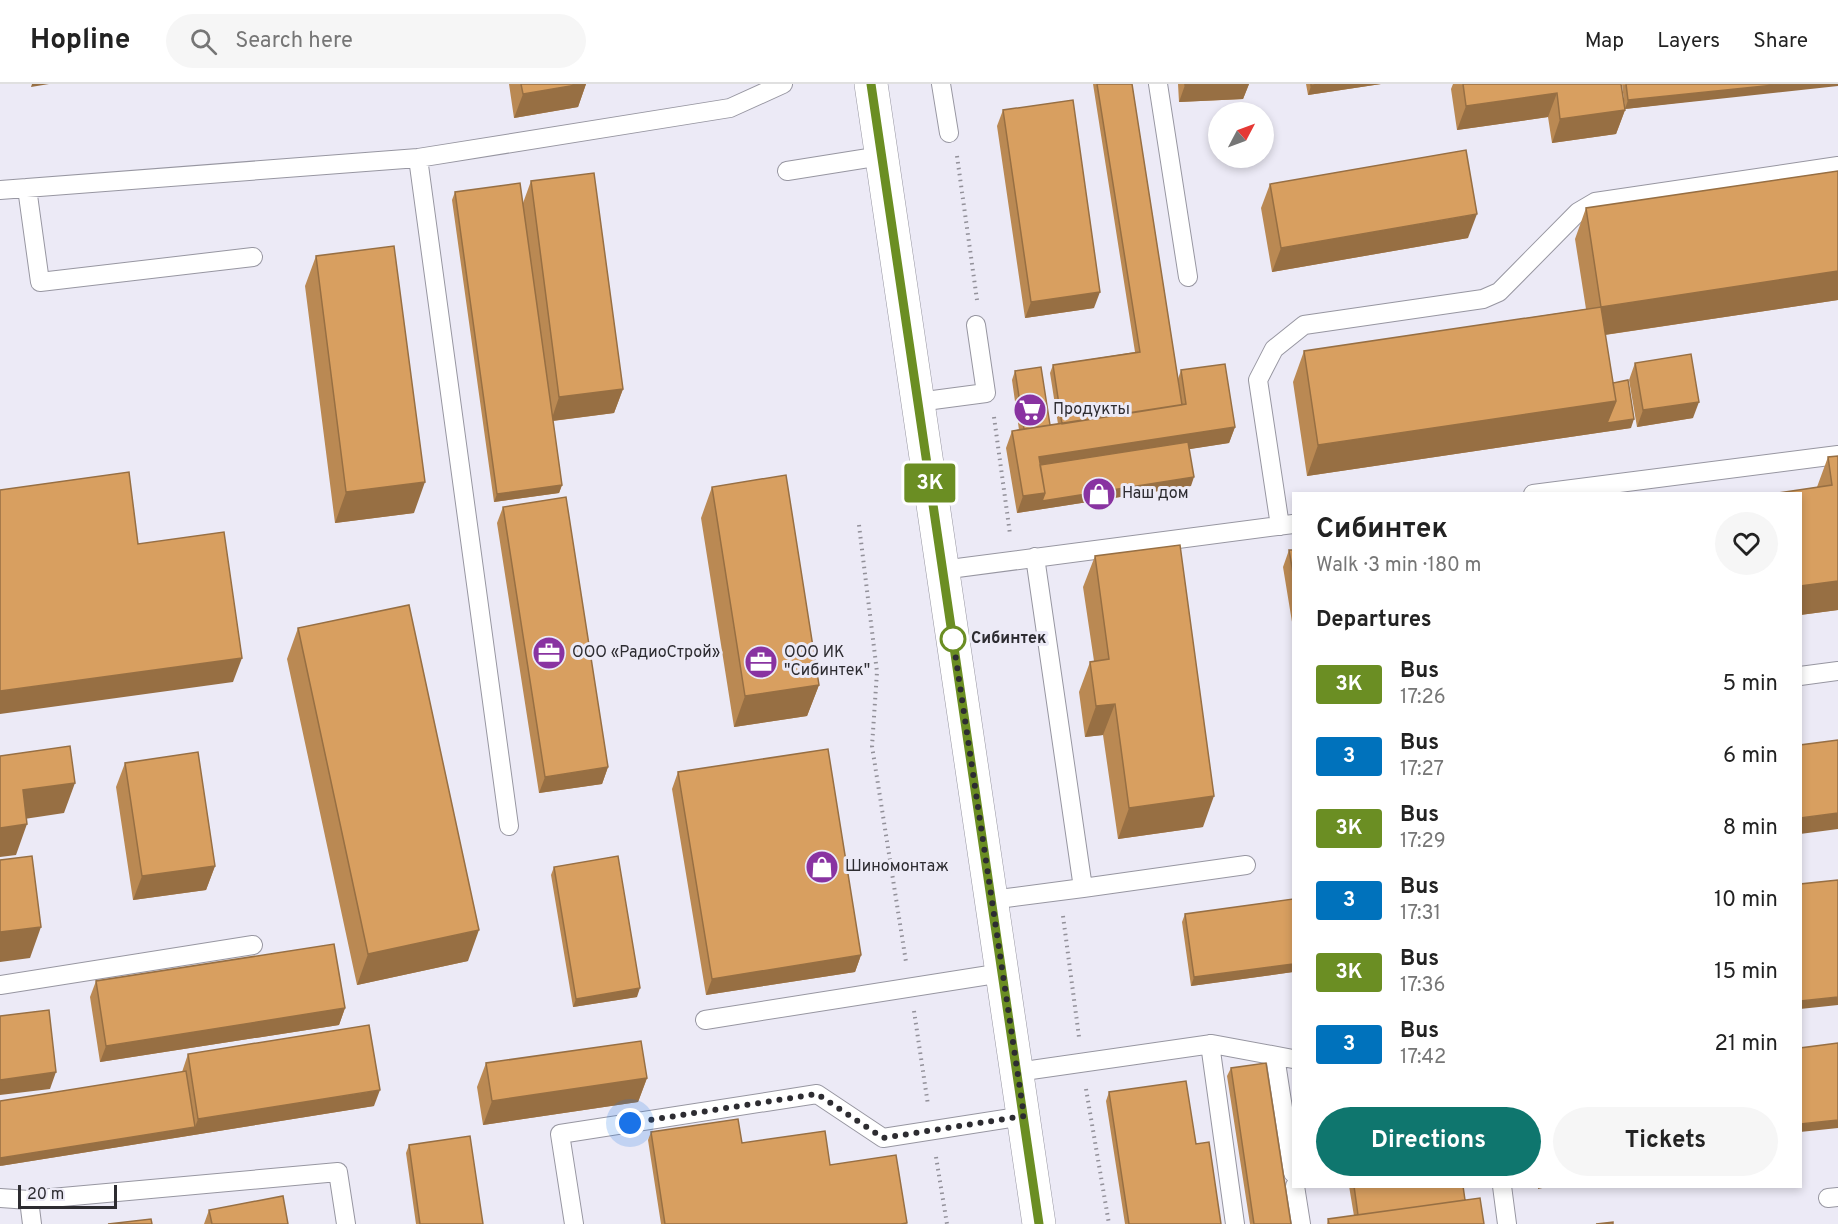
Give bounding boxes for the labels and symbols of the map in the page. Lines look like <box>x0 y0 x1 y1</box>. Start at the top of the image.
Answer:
north arrow <box>1208 102 1274 168</box>
supermarket icon: Продукты <box>1012 392 1048 428</box>
place label: Продукты <box>1053 400 1130 420</box>
line badge: 3К <box>903 464 957 502</box>
shop icon: Наш дом <box>1081 476 1117 512</box>
place label: Наш дом <box>1122 484 1188 504</box>
marker: Сибинтек <box>940 626 966 652</box>
place label: Сибинтек <box>971 629 1046 649</box>
office icon: ООО «РадиоСтрой» <box>531 635 567 671</box>
place label: ООО «РадиоСтрой» <box>572 643 720 663</box>
place label: ООО ИК "Сибинтек" <box>784 643 870 681</box>
office icon: ООО ИК "Сибинтек" <box>743 644 779 680</box>
shop icon: Шиномонтаж <box>804 849 840 885</box>
place label: Шиномонтаж <box>845 857 949 877</box>
your location <box>615 1108 645 1138</box>
scale bar <box>18 1182 117 1210</box>

